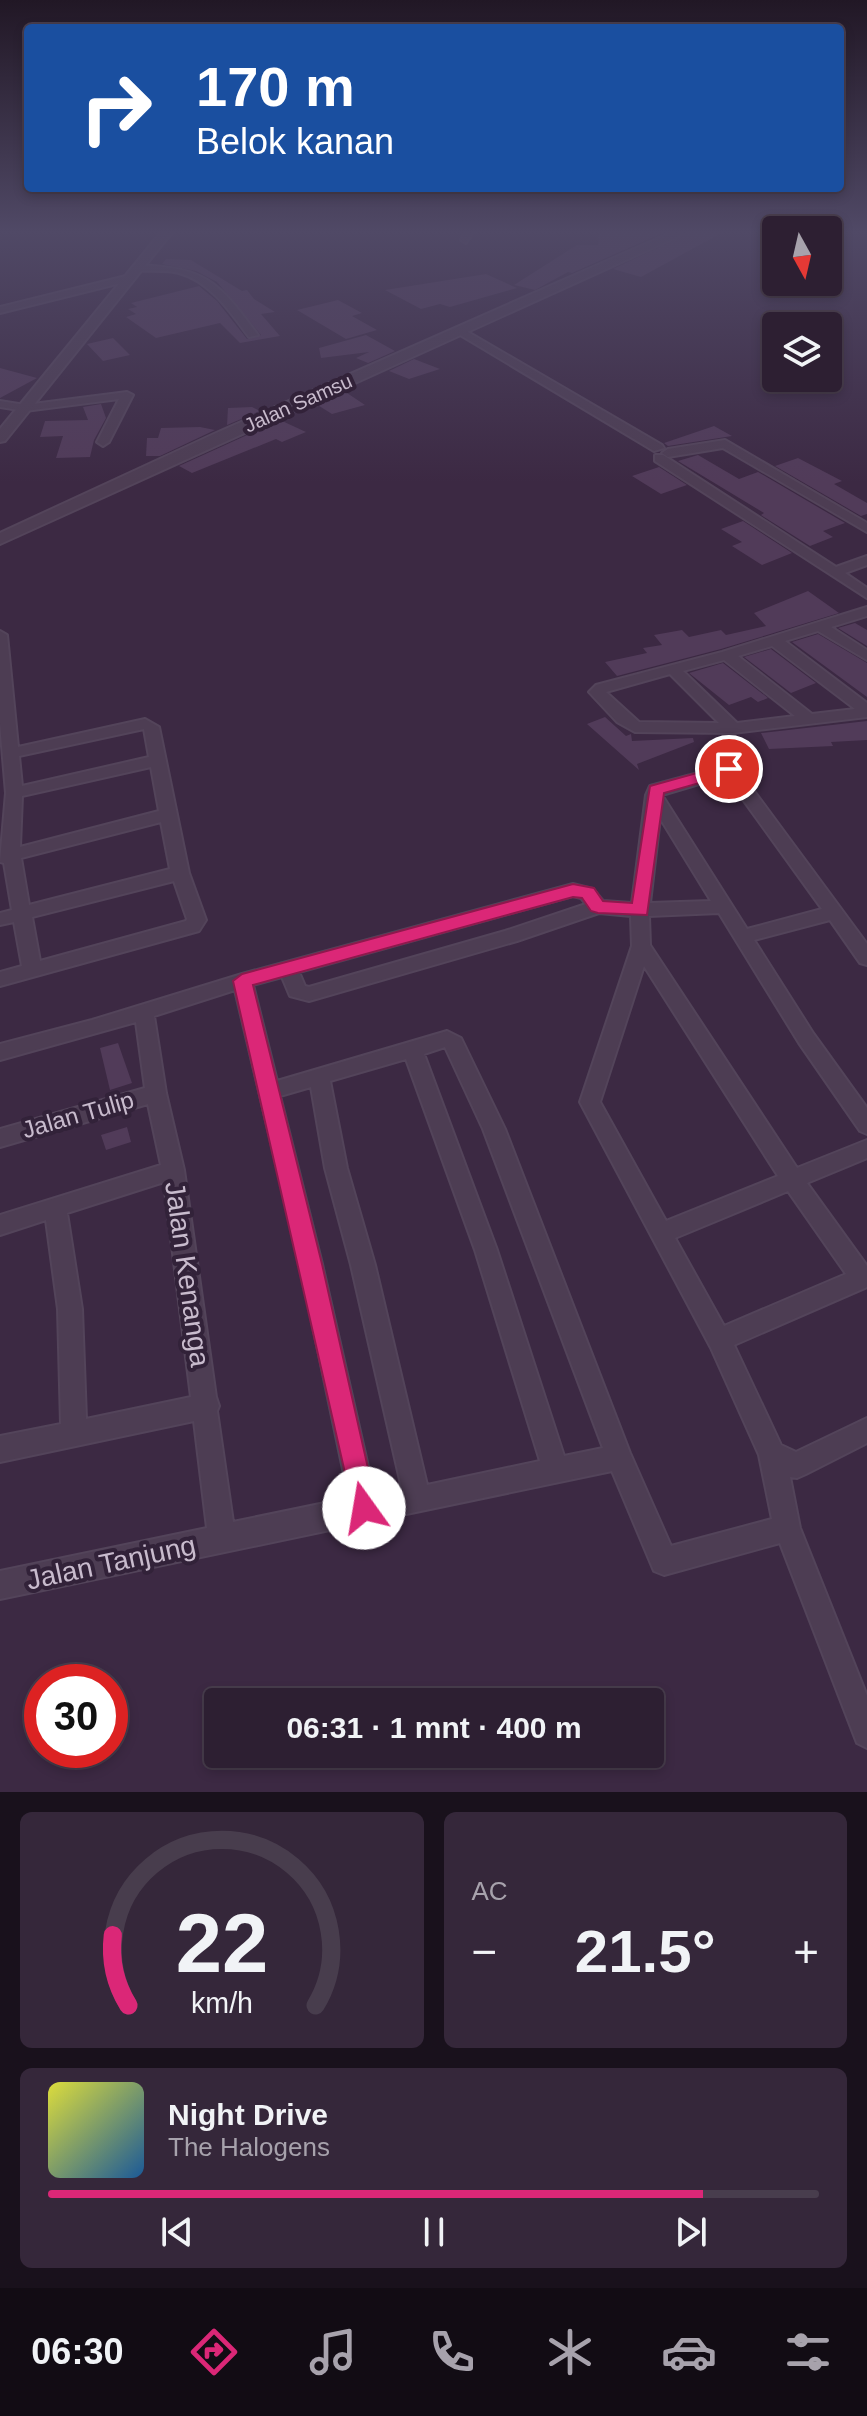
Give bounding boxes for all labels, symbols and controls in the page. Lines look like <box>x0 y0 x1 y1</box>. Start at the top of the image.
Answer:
text: 170 m <box>196 55 355 118</box>
icon: right <box>64 56 168 160</box>
text: Belok kanan <box>196 121 394 162</box>
north arrow <box>762 216 842 296</box>
map controls <box>762 216 842 392</box>
button: layers <box>762 312 842 392</box>
street label: Jalan Samsu <box>241 369 355 437</box>
pin <box>695 735 763 803</box>
icon: arrive <box>707 747 751 791</box>
street label: Jalan Tulip <box>19 1086 137 1143</box>
street label: Jalan Kenanga <box>159 1179 216 1369</box>
position arrow <box>322 1466 406 1550</box>
street label: Jalan Tanjung <box>24 1529 199 1596</box>
speed limit sign: 30 <box>24 1664 128 1768</box>
text: 06:31 · 1 mnt · 400 m <box>286 1711 582 1744</box>
text: AC <box>472 1876 508 1906</box>
text: 22 <box>175 1897 268 1990</box>
text: 21.5° <box>575 1918 716 1985</box>
text: − <box>472 1927 497 1976</box>
text: + <box>793 1927 819 1976</box>
text: km/h <box>191 1987 253 2019</box>
text: Night Drive <box>168 2098 328 2131</box>
text: The Halogens <box>168 2132 330 2162</box>
icon: previous <box>155 2210 199 2254</box>
icon: pause <box>412 2210 456 2254</box>
icon: next <box>669 2210 713 2254</box>
icon: directions <box>186 2324 242 2380</box>
icon: music <box>305 2324 361 2380</box>
icon: phone <box>424 2324 480 2380</box>
icon: climate <box>542 2324 598 2380</box>
icon: car <box>661 2324 717 2380</box>
icon: filters <box>780 2324 836 2380</box>
text: 06:30 <box>31 2331 123 2372</box>

